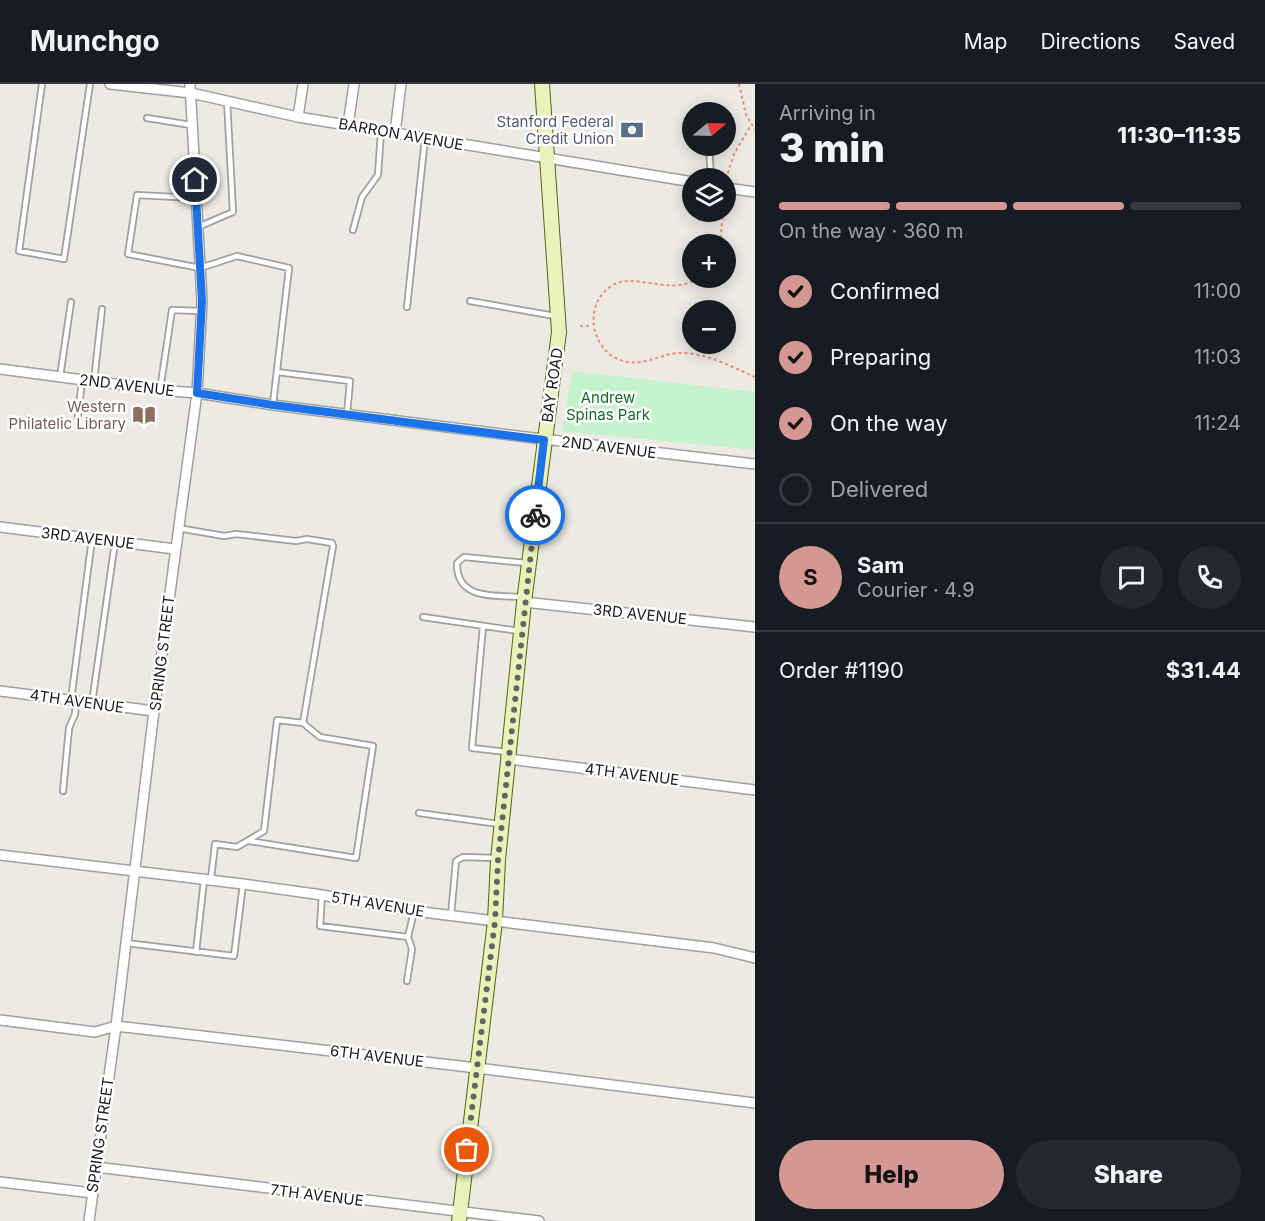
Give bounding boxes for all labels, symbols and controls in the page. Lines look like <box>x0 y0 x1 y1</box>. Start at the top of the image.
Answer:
text: Munchgo <box>30 24 160 58</box>
text: Map <box>964 29 1007 54</box>
text: Directions <box>1040 29 1141 54</box>
text: Saved <box>1174 29 1235 54</box>
text: Arriving in <box>779 101 876 125</box>
north arrow <box>682 102 736 156</box>
map controls <box>682 102 736 354</box>
place label: Stanford Federal Credit Union <box>497 112 614 148</box>
street label: BARRON AVENUE <box>337 114 465 154</box>
bank icon: Stanford Federal Credit Union <box>619 117 645 143</box>
text: 11:30–11:35 <box>1117 122 1241 148</box>
text: 3 min <box>779 124 885 171</box>
pin <box>169 154 220 205</box>
icon: home <box>178 163 211 196</box>
button: layers <box>682 168 736 222</box>
text: On the way · 360 m <box>779 219 963 243</box>
button: + <box>682 234 736 288</box>
icon: check <box>779 275 812 308</box>
text: Confirmed <box>830 278 940 304</box>
text: 11:00 <box>1194 279 1241 303</box>
button: − <box>682 300 736 354</box>
icon: check <box>779 341 812 374</box>
text: Preparing <box>830 344 931 370</box>
text: 11:03 <box>1194 345 1241 369</box>
street label: BAY ROAD <box>537 346 567 424</box>
street label: 2ND AVENUE <box>78 370 176 400</box>
park label: Andrew Spinas Park <box>566 388 651 424</box>
place label: Western Philatelic Library <box>9 397 127 433</box>
library icon: Western Philatelic Library <box>131 402 157 428</box>
icon: check <box>779 407 812 440</box>
text: On the way <box>830 410 948 436</box>
text: 11:24 <box>1194 411 1241 435</box>
street label: 2ND AVENUE <box>560 432 658 462</box>
text: Delivered <box>830 476 928 502</box>
courier <box>505 485 565 545</box>
icon: bike <box>519 499 552 532</box>
street label: 3RD AVENUE <box>40 523 136 553</box>
button: chat <box>1100 546 1163 609</box>
button: phone <box>1178 546 1241 609</box>
text: Sam <box>857 552 904 578</box>
text: S <box>803 564 818 590</box>
text: Courier · 4.9 <box>857 578 975 602</box>
street label: SPRING STREET <box>145 594 179 712</box>
street label: 3RD AVENUE <box>592 600 688 628</box>
text: Order #1190 <box>779 657 904 683</box>
text: $31.44 <box>1166 657 1241 683</box>
street label: 4TH AVENUE <box>29 685 125 717</box>
street label: 4TH AVENUE <box>584 759 680 789</box>
street label: 5TH AVENUE <box>330 887 426 921</box>
street label: 6TH AVENUE <box>329 1041 425 1071</box>
street label: SPRING STREET <box>83 1076 117 1194</box>
pin <box>441 1124 492 1175</box>
icon: bag <box>450 1133 483 1166</box>
button: Help <box>779 1140 1004 1209</box>
button: Share <box>1016 1140 1241 1209</box>
street label: 7TH AVENUE <box>269 1180 365 1210</box>

